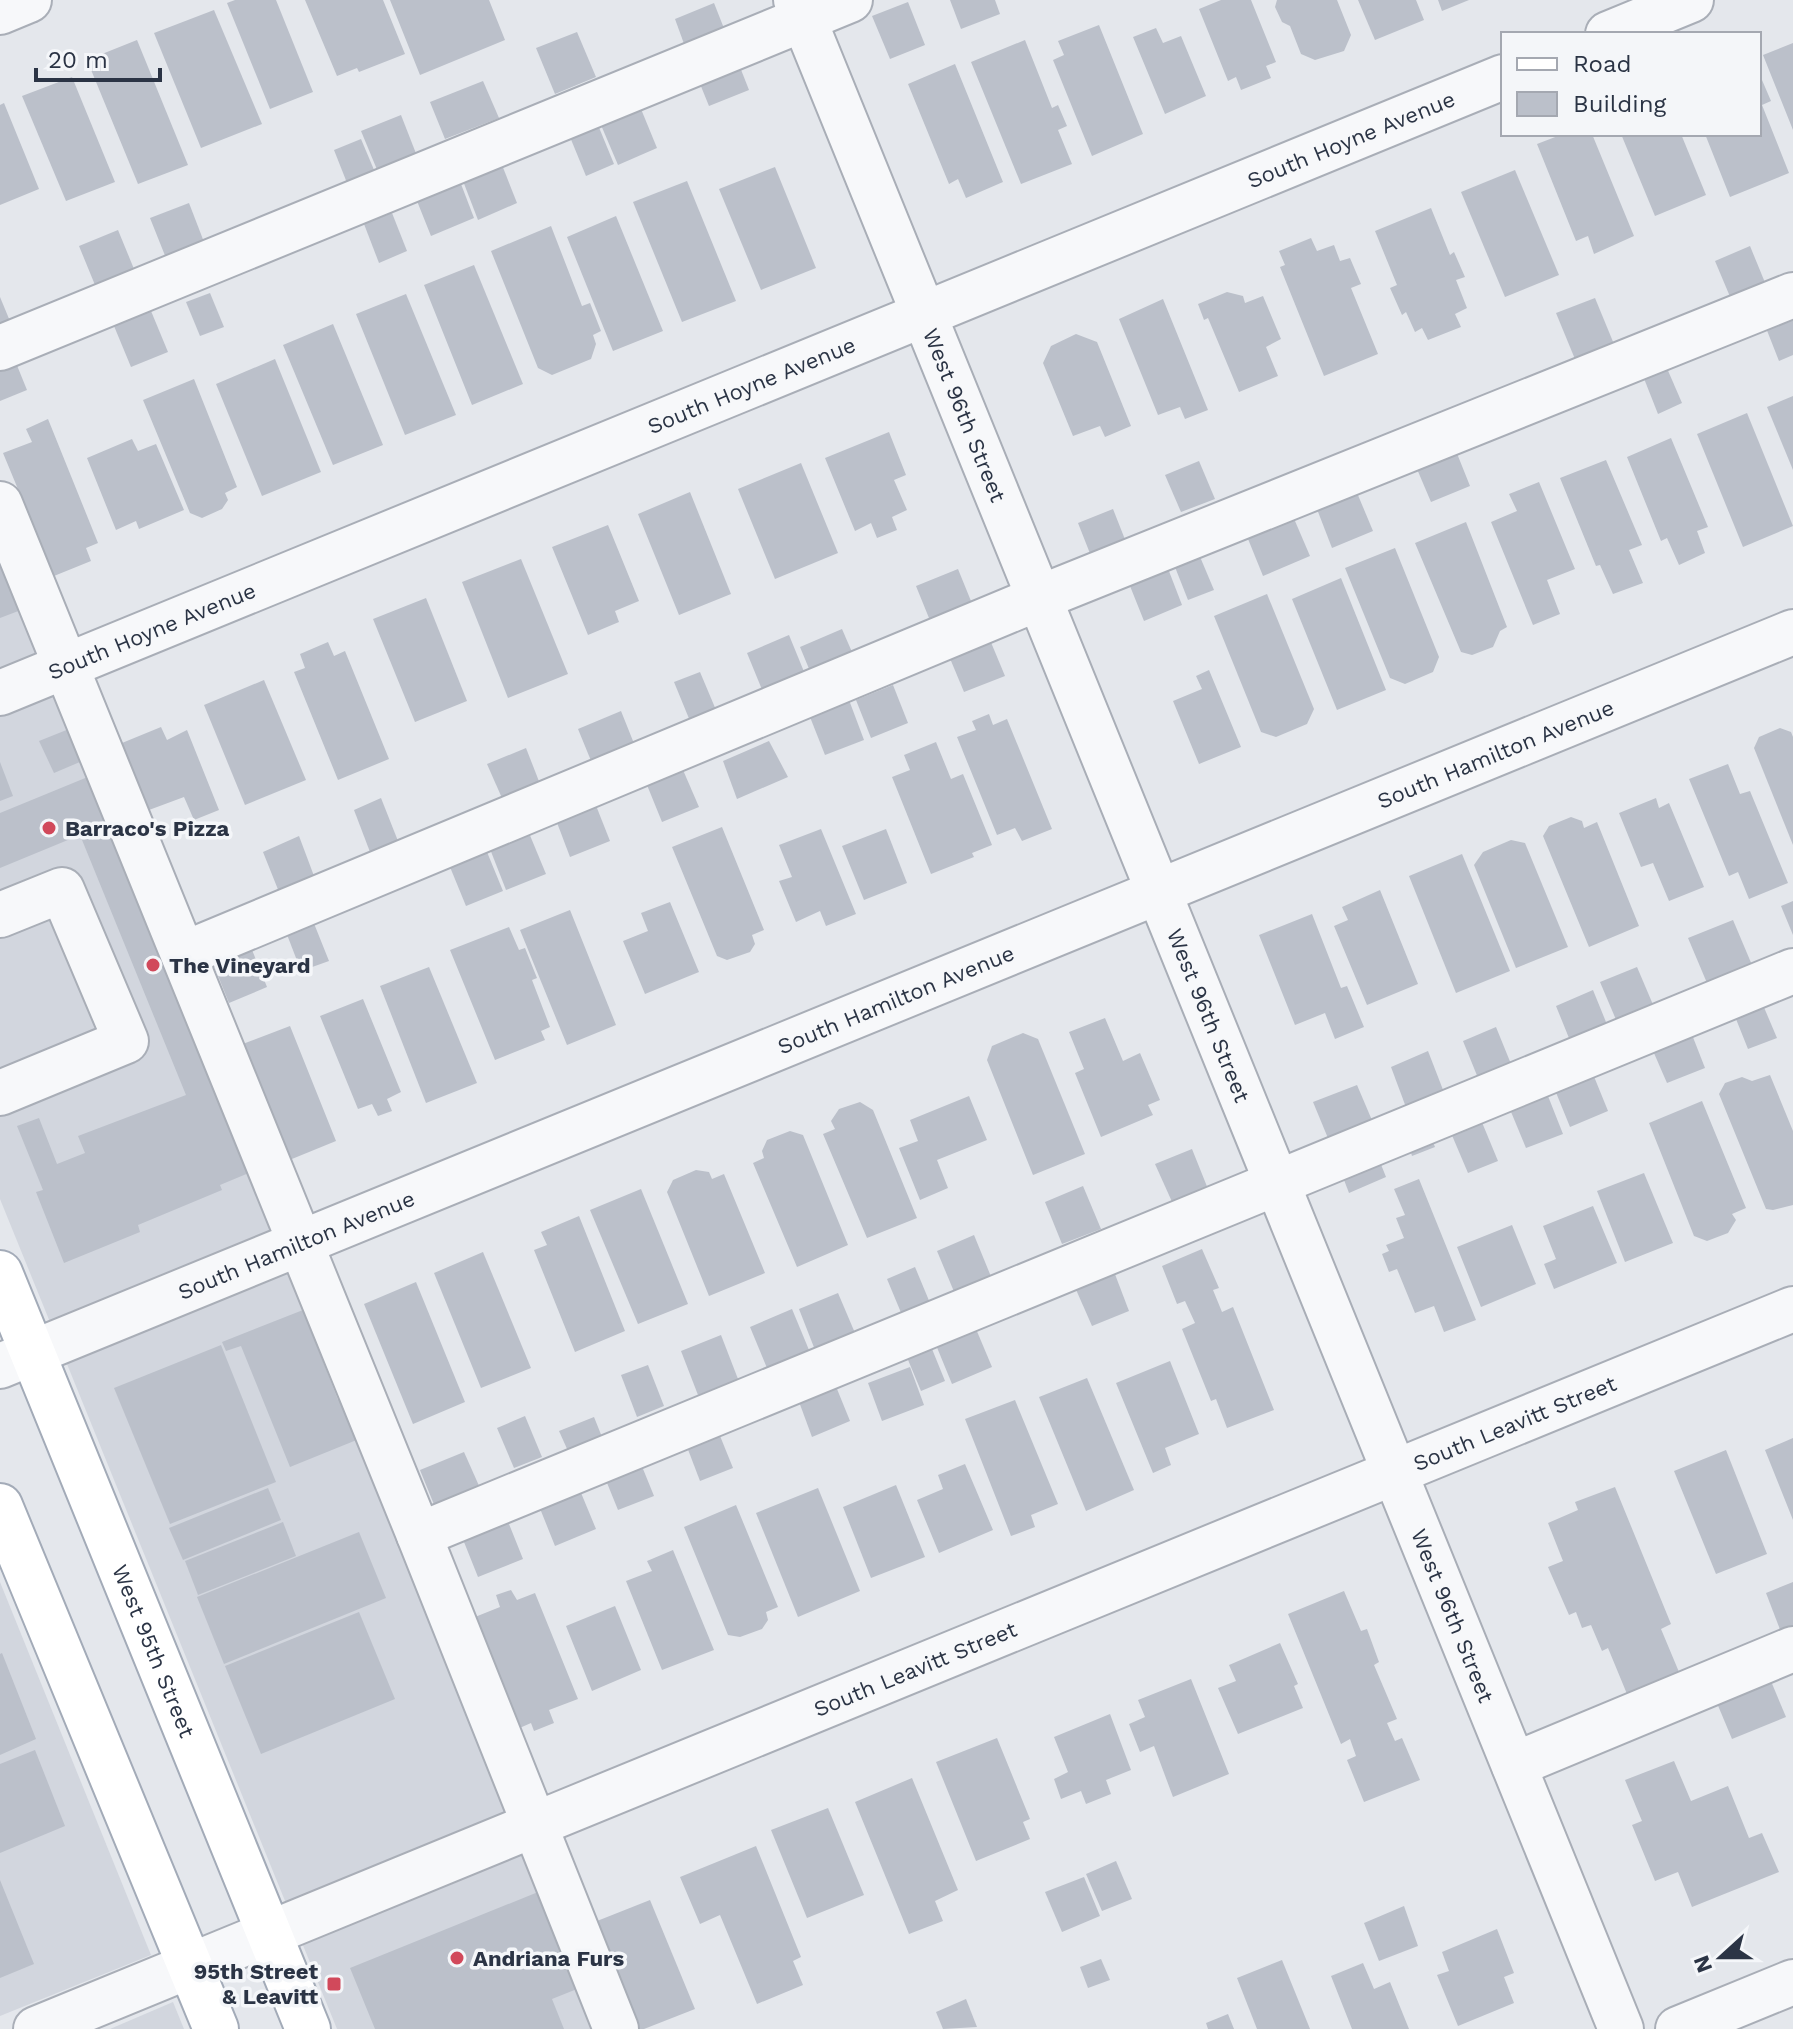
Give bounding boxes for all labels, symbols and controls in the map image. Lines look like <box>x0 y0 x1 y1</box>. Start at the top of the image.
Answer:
scale bar <box>36 32 160 82</box>
legend <box>1501 32 1761 136</box>
text: 20 m <box>48 46 108 74</box>
text: Road <box>1573 50 1632 78</box>
street label: South Hoyne Avenue <box>1244 86 1459 193</box>
text: Building <box>1573 90 1666 118</box>
street label: West 96th Street <box>918 325 1011 506</box>
street label: South Hoyne Avenue <box>644 332 859 439</box>
street label: South Hoyne Avenue <box>44 578 260 685</box>
street label: South Hamilton Avenue <box>1374 695 1618 814</box>
place label: Barraco's Pizza <box>65 816 230 841</box>
marker: Barraco's Pizza <box>40 819 58 837</box>
street label: West 96th Street <box>1162 925 1255 1106</box>
street label: South Hamilton Avenue <box>774 940 1018 1059</box>
place label: The Vineyard <box>169 953 311 978</box>
marker: The Vineyard <box>144 956 162 974</box>
street label: South Hamilton Avenue <box>174 1186 418 1305</box>
street label: South Leavitt Street <box>1410 1371 1620 1476</box>
street label: West 96th Street <box>1406 1525 1499 1706</box>
street label: West 95th Street <box>107 1561 200 1741</box>
street label: South Leavitt Street <box>810 1617 1020 1722</box>
north arrow <box>1681 1917 1761 1997</box>
place label: Andriana Furs <box>473 1946 624 1971</box>
marker: Andriana Furs <box>448 1949 466 1967</box>
text: N <box>1688 1952 1717 1976</box>
place label: 95th Street & Leavitt <box>194 1959 318 2009</box>
marker: 95th Street & Leavitt <box>325 1975 343 1993</box>

